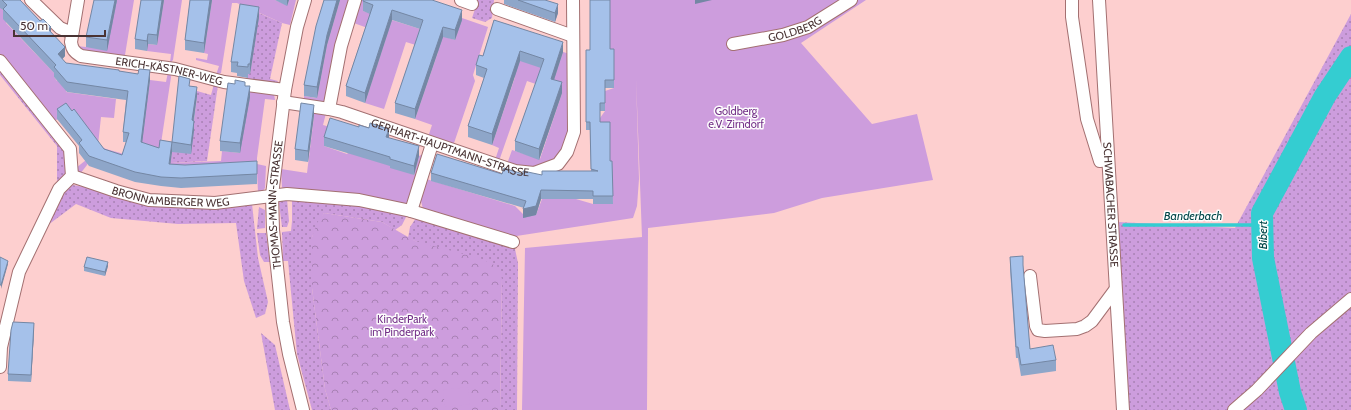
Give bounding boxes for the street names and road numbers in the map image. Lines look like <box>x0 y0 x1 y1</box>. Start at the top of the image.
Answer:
street label: GOLDBERG <box>767 13 824 45</box>
street label: ERICH-KÄSTNER-WEG <box>115 54 224 88</box>
street label: GERHART-HAUPTMANN-STRASSE <box>369 115 530 179</box>
street label: THOMAS-MANN-STRASSE <box>265 140 286 270</box>
street label: SCHWABACHER STRASSE <box>1100 142 1122 268</box>
street label: BRONNAMBERGER WEG <box>110 183 230 210</box>

